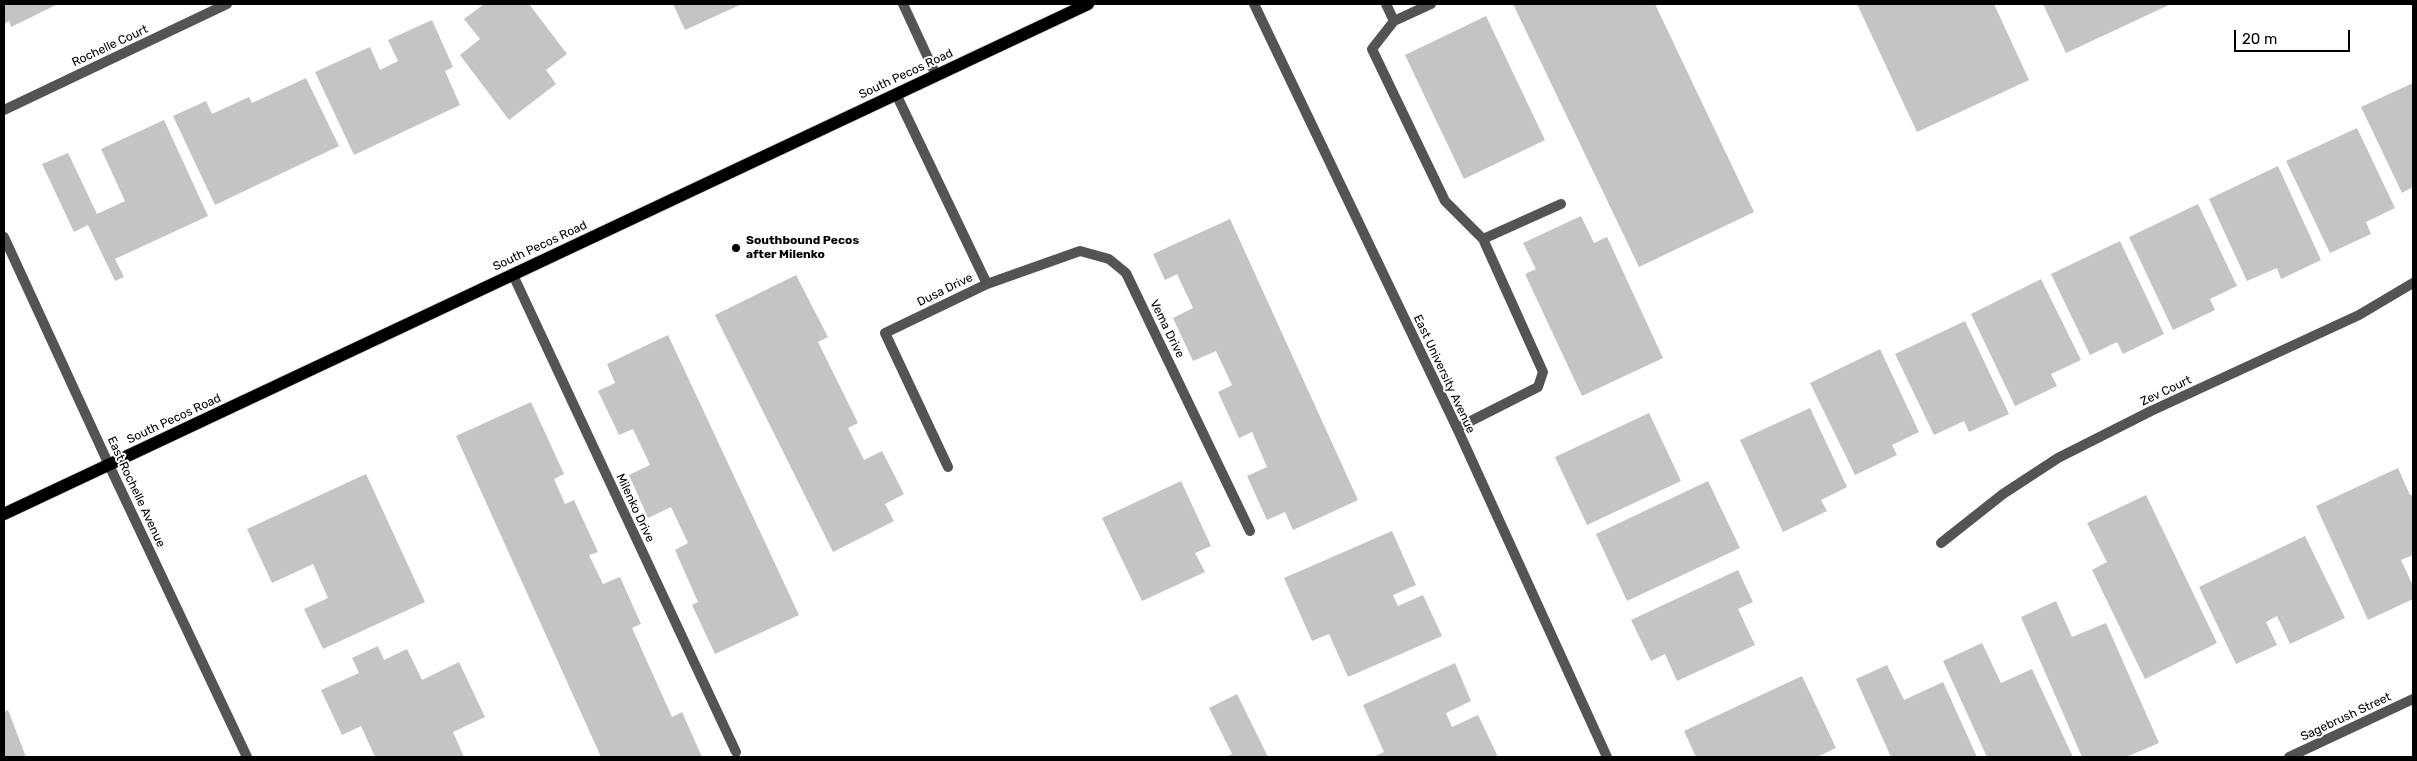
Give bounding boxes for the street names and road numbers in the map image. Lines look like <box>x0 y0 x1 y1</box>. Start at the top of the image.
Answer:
street label: Rochelle Court <box>70 22 150 70</box>
street label: South Pecos Road <box>857 46 955 102</box>
street label: South Pecos Road <box>491 218 589 274</box>
street label: Dusa Drive <box>915 270 975 310</box>
street label: Vema Drive <box>1147 298 1187 360</box>
street label: East University Avenue <box>1410 312 1478 436</box>
street label: Zev Court <box>2138 373 2194 409</box>
street label: South Pecos Road <box>125 391 223 447</box>
street label: East Rochelle Avenue <box>104 434 168 550</box>
street label: Milenko Drive <box>613 471 657 545</box>
street label: Sagebrush Street <box>2299 690 2393 744</box>

